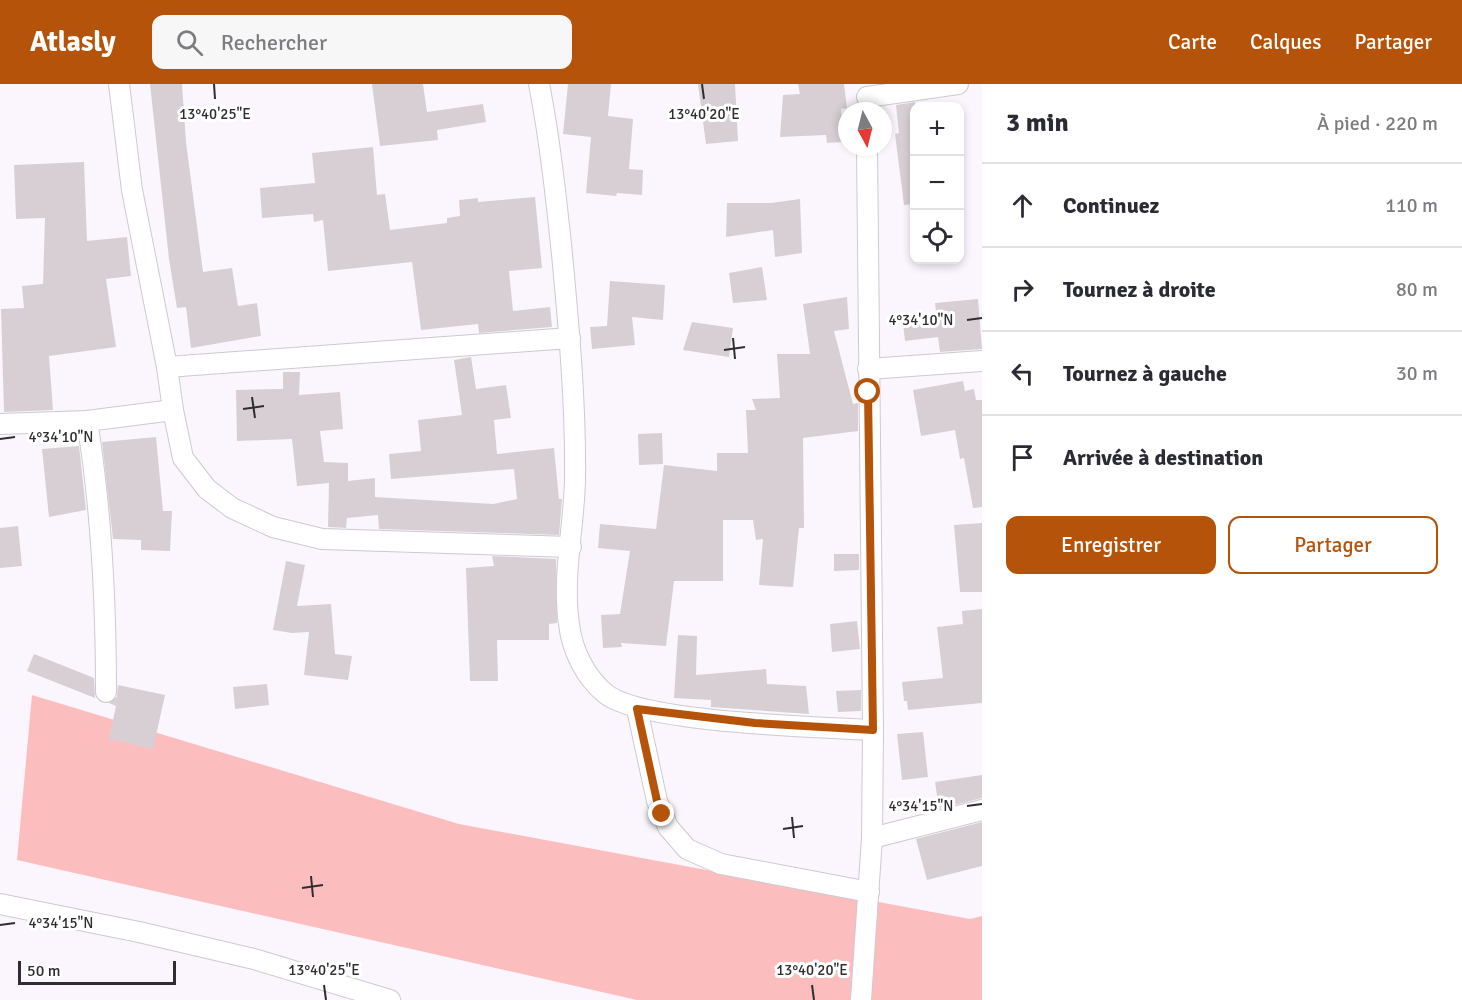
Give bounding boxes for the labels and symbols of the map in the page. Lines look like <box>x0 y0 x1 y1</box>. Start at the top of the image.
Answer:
north arrow <box>838 102 892 156</box>
text: 13°40'25"E <box>179 105 251 123</box>
text: 13°40'20"E <box>668 105 740 123</box>
text: 4°34'10"N <box>888 311 954 329</box>
route start <box>854 378 880 404</box>
text: 4°34'10"N <box>28 428 94 446</box>
text: 4°34'15"N <box>888 797 954 815</box>
route end <box>648 800 674 826</box>
text: 4°34'15"N <box>28 914 94 932</box>
scale bar <box>18 958 176 986</box>
text: 13°40'25"E <box>288 961 360 979</box>
text: 13°40'20"E <box>776 961 848 979</box>

